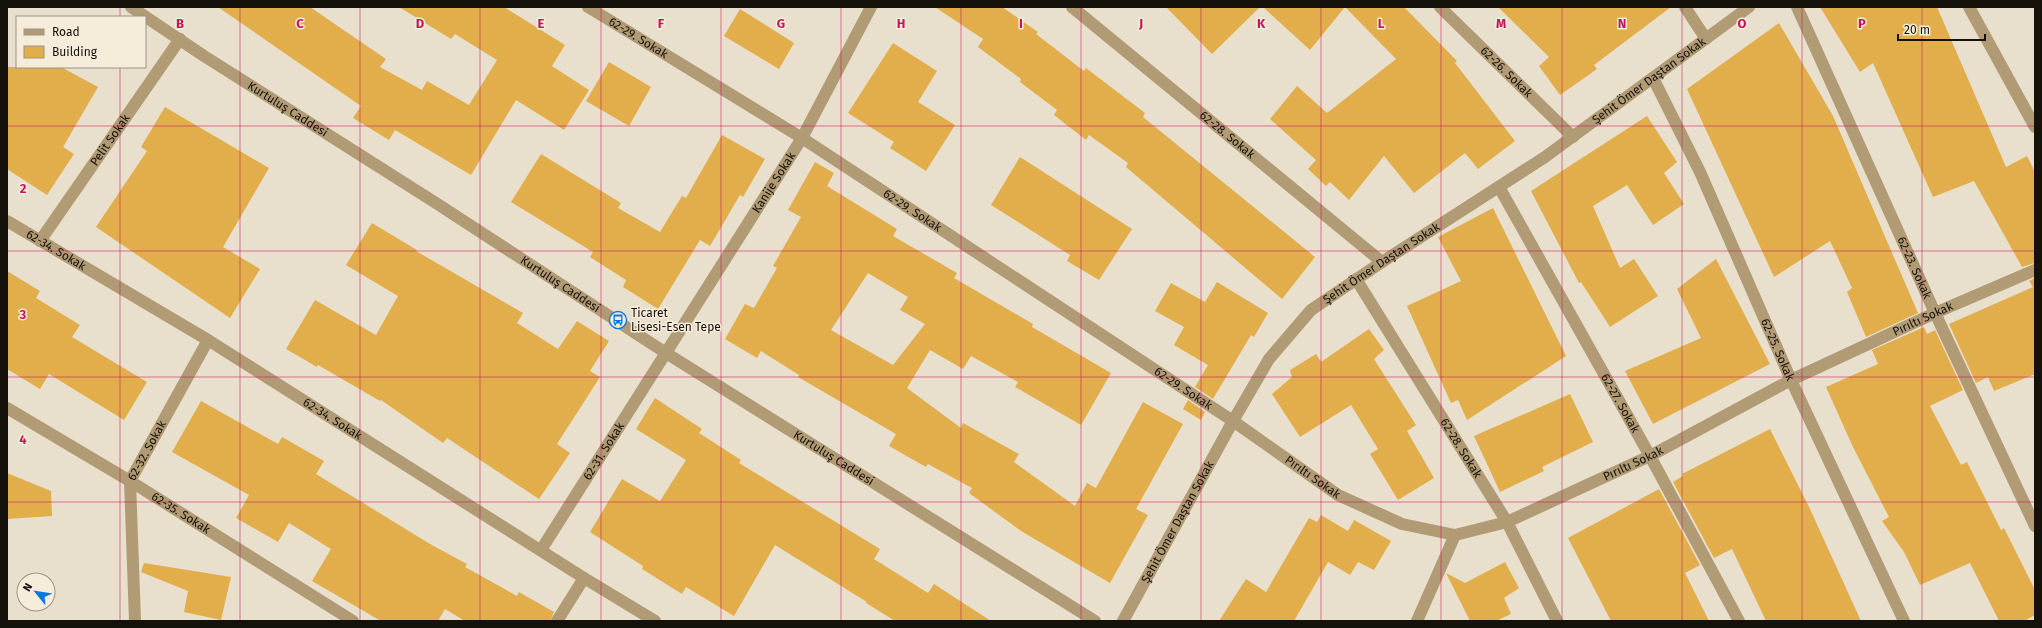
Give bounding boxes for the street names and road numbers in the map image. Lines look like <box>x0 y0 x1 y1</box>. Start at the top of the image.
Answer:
street label: 62-29. Sokak <box>606 14 671 62</box>
street label: Şehit Ömer Daştan Sokak <box>1590 34 1709 127</box>
street label: 62-26. Sokak <box>1478 44 1536 101</box>
street label: Kurtuluş Caddesi <box>245 78 330 140</box>
street label: 62-28. Sokak <box>1197 108 1258 162</box>
street label: Pelit Sokak <box>87 111 133 168</box>
street label: Kanije Sokak <box>749 149 799 216</box>
street label: 62-29. Sokak <box>881 186 945 235</box>
street label: Şehit Ömer Daştan Sokak <box>1320 219 1443 307</box>
street label: 62-34. Sokak <box>24 227 89 274</box>
street label: 62-23. Sokak <box>1895 235 1935 302</box>
street label: Kurtuluş Caddesi <box>518 253 603 315</box>
street label: Pırıltı Sokak <box>1890 299 1956 339</box>
street label: 62-25. Sokak <box>1758 316 1798 384</box>
street label: 62-29. Sokak <box>1152 364 1216 413</box>
street label: 62-27. Sokak <box>1598 371 1643 436</box>
street label: 62-34. Sokak <box>301 395 365 443</box>
street label: 62-28. Sokak <box>1437 416 1485 481</box>
street label: 62-32. Sokak <box>125 417 170 483</box>
street label: 62-31. Sokak <box>580 419 628 483</box>
street label: Kurtuluş Caddesi <box>791 427 877 488</box>
street label: Pırıltı Sokak <box>1601 443 1666 484</box>
street label: Pırıltı Sokak <box>1282 453 1344 502</box>
street label: Şehit Ömer Daştan Sokak <box>1138 458 1217 585</box>
street label: 62-35. Sokak <box>149 489 213 537</box>

